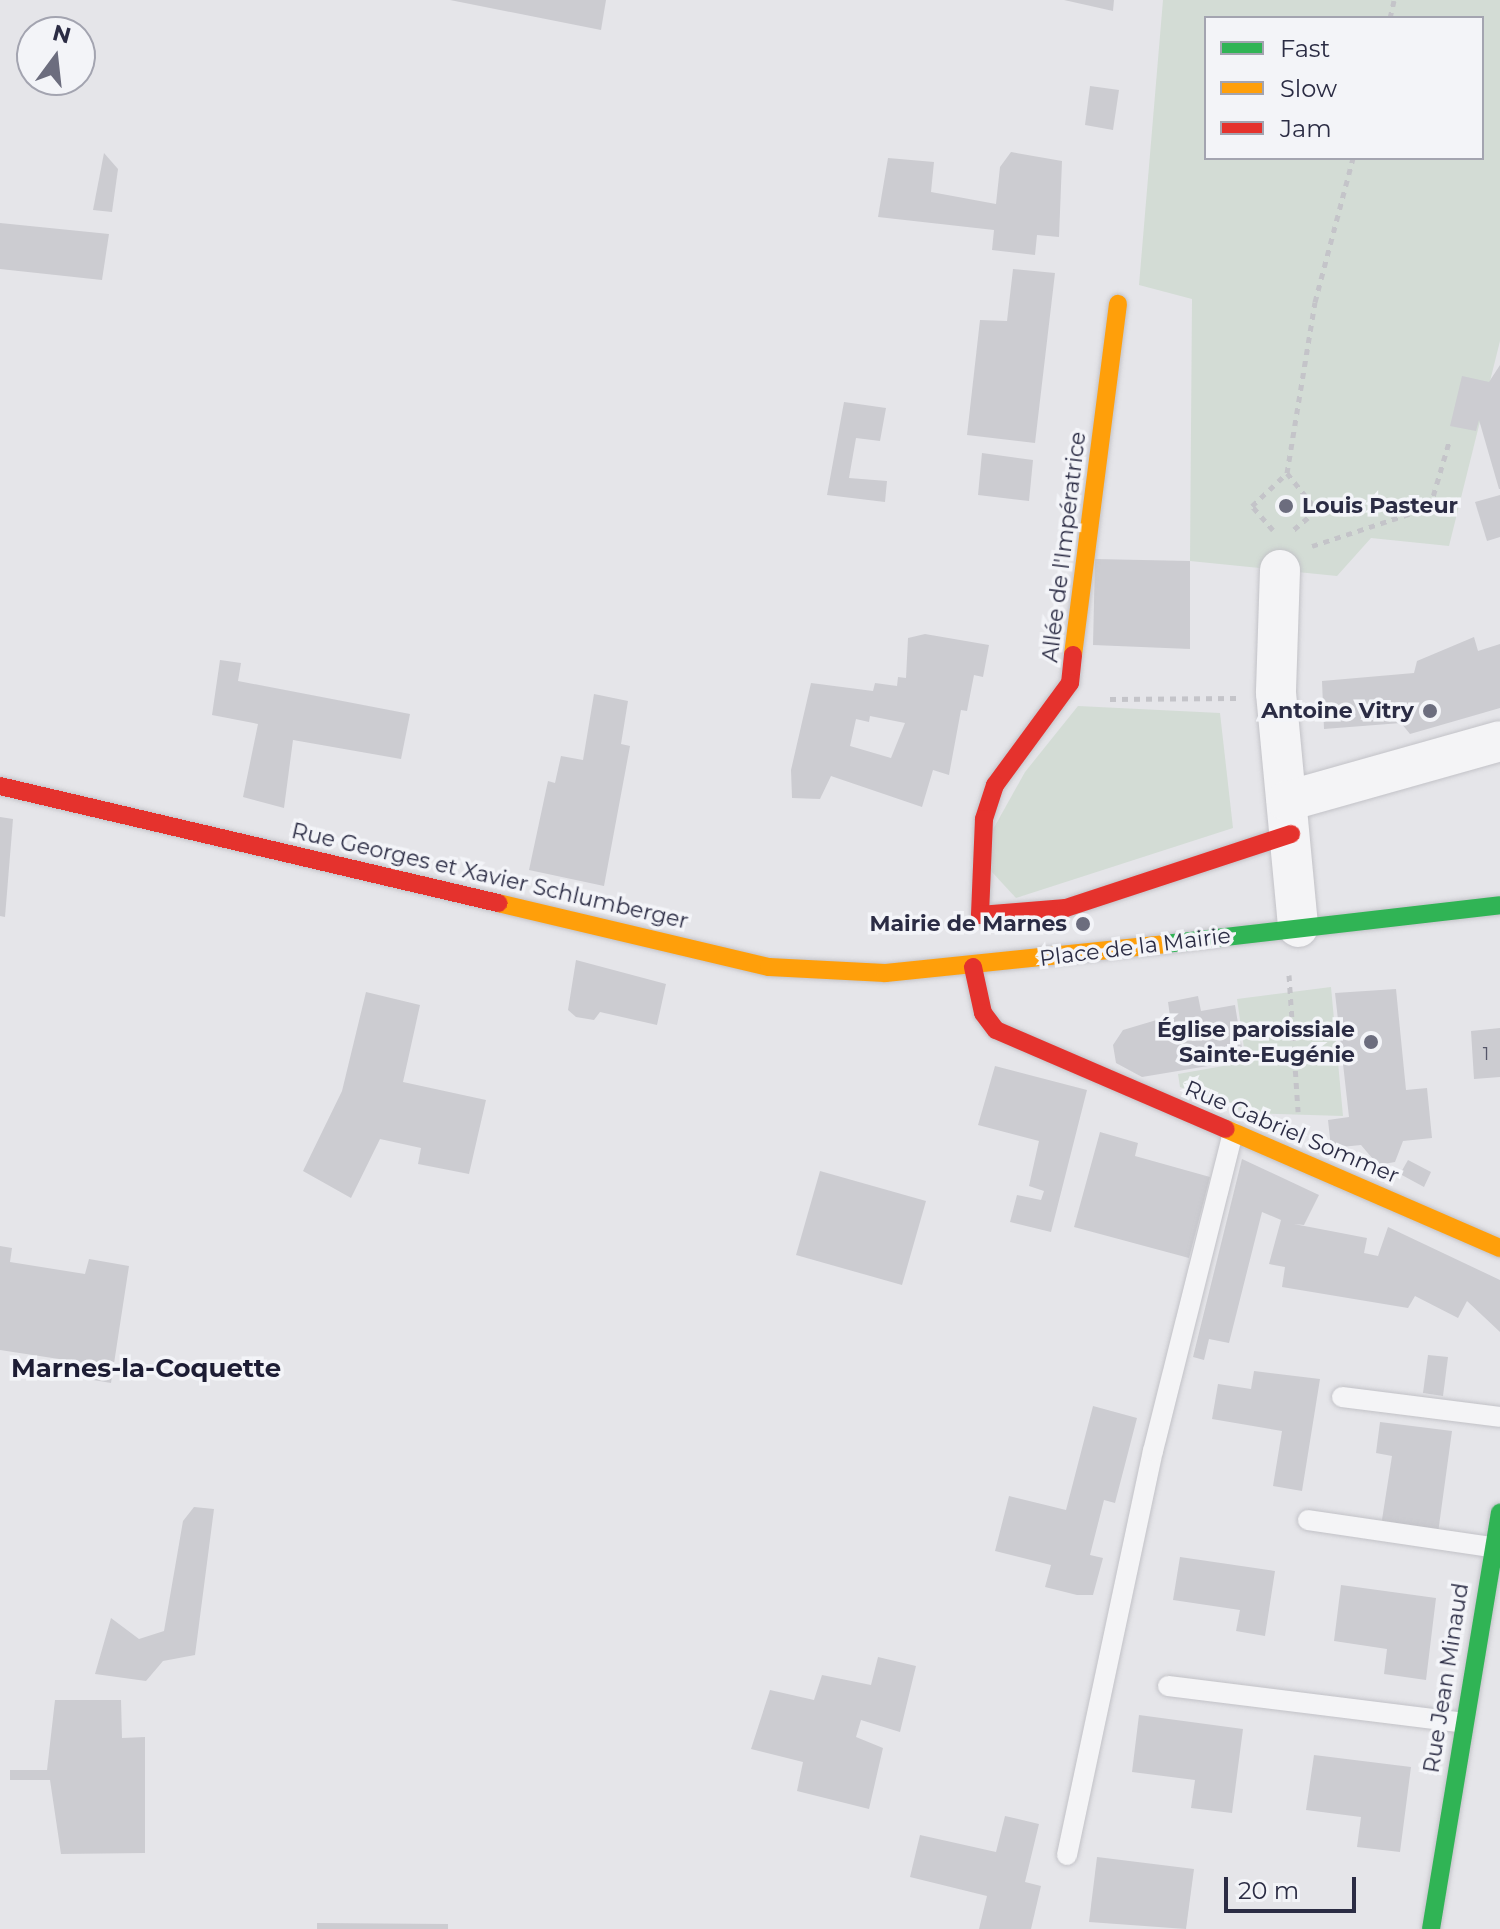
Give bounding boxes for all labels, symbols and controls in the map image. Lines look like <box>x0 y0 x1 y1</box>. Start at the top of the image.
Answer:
north arrow <box>16 16 96 96</box>
legend <box>1204 16 1484 160</box>
text: N <box>50 19 74 50</box>
text: Fast <box>1280 34 1330 63</box>
text: Slow <box>1280 74 1337 103</box>
text: Jam <box>1280 114 1332 143</box>
street label: Allée de l'Impératrice <box>1037 430 1091 664</box>
place label: Louis Pasteur <box>1302 493 1458 519</box>
marker: Louis Pasteur <box>1277 497 1295 515</box>
place label: Antoine Vitry <box>1261 698 1414 724</box>
marker: Antoine Vitry <box>1421 702 1439 720</box>
street label: Rue Georges et Xavier Schlumberger <box>289 817 691 935</box>
place label: Mairie de Marnes <box>869 911 1067 937</box>
marker: Mairie de Marnes <box>1074 915 1092 933</box>
street label: Place de la Mairie <box>1038 922 1232 972</box>
place label: Église paroissiale Sainte-Eugénie <box>1157 1016 1355 1068</box>
marker: Église paroissiale Sainte-Eugénie <box>1362 1033 1380 1051</box>
house number: 1 <box>1483 1043 1489 1065</box>
street label: Rue Gabriel Sommer <box>1181 1075 1403 1189</box>
district label: Marnes-la-Coquette <box>11 1353 281 1385</box>
street label: Rue Jean Minaud <box>1418 1581 1474 1775</box>
scale bar <box>1228 1861 1360 1911</box>
text: 20 m <box>1238 1876 1299 1905</box>

